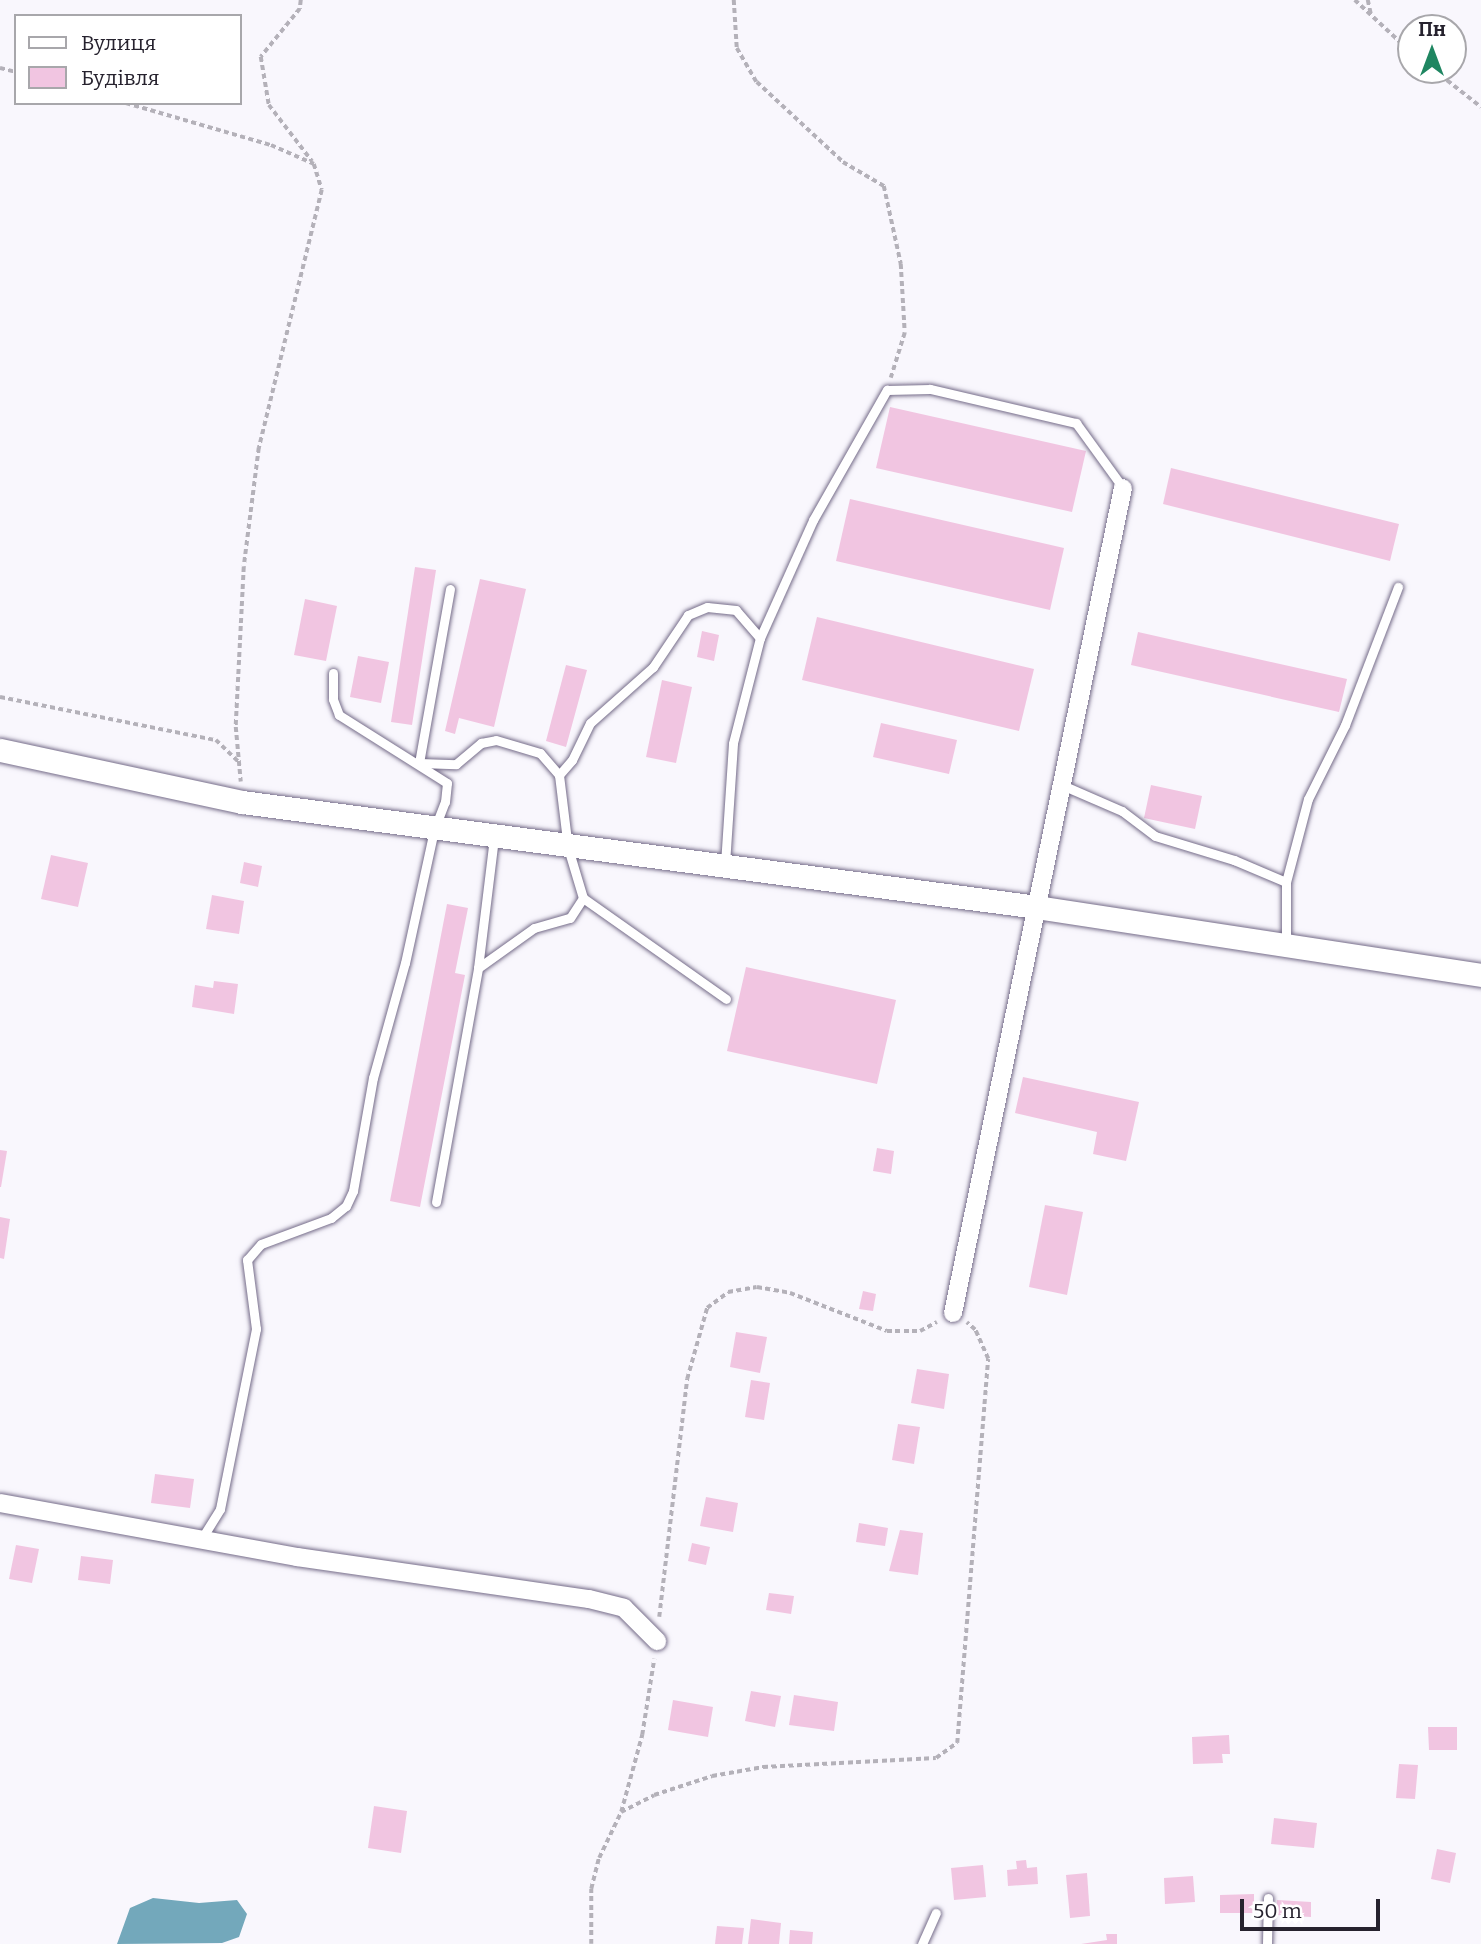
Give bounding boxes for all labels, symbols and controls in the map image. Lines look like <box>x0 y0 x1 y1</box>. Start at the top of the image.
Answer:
legend <box>14 14 242 105</box>
north arrow <box>1397 14 1467 84</box>
text: Пн <box>1418 18 1446 41</box>
text: Вулиця <box>81 30 156 56</box>
text: Будівля <box>81 65 159 91</box>
scale bar <box>1243 1884 1383 1928</box>
text: 50 m <box>1253 1898 1302 1924</box>

